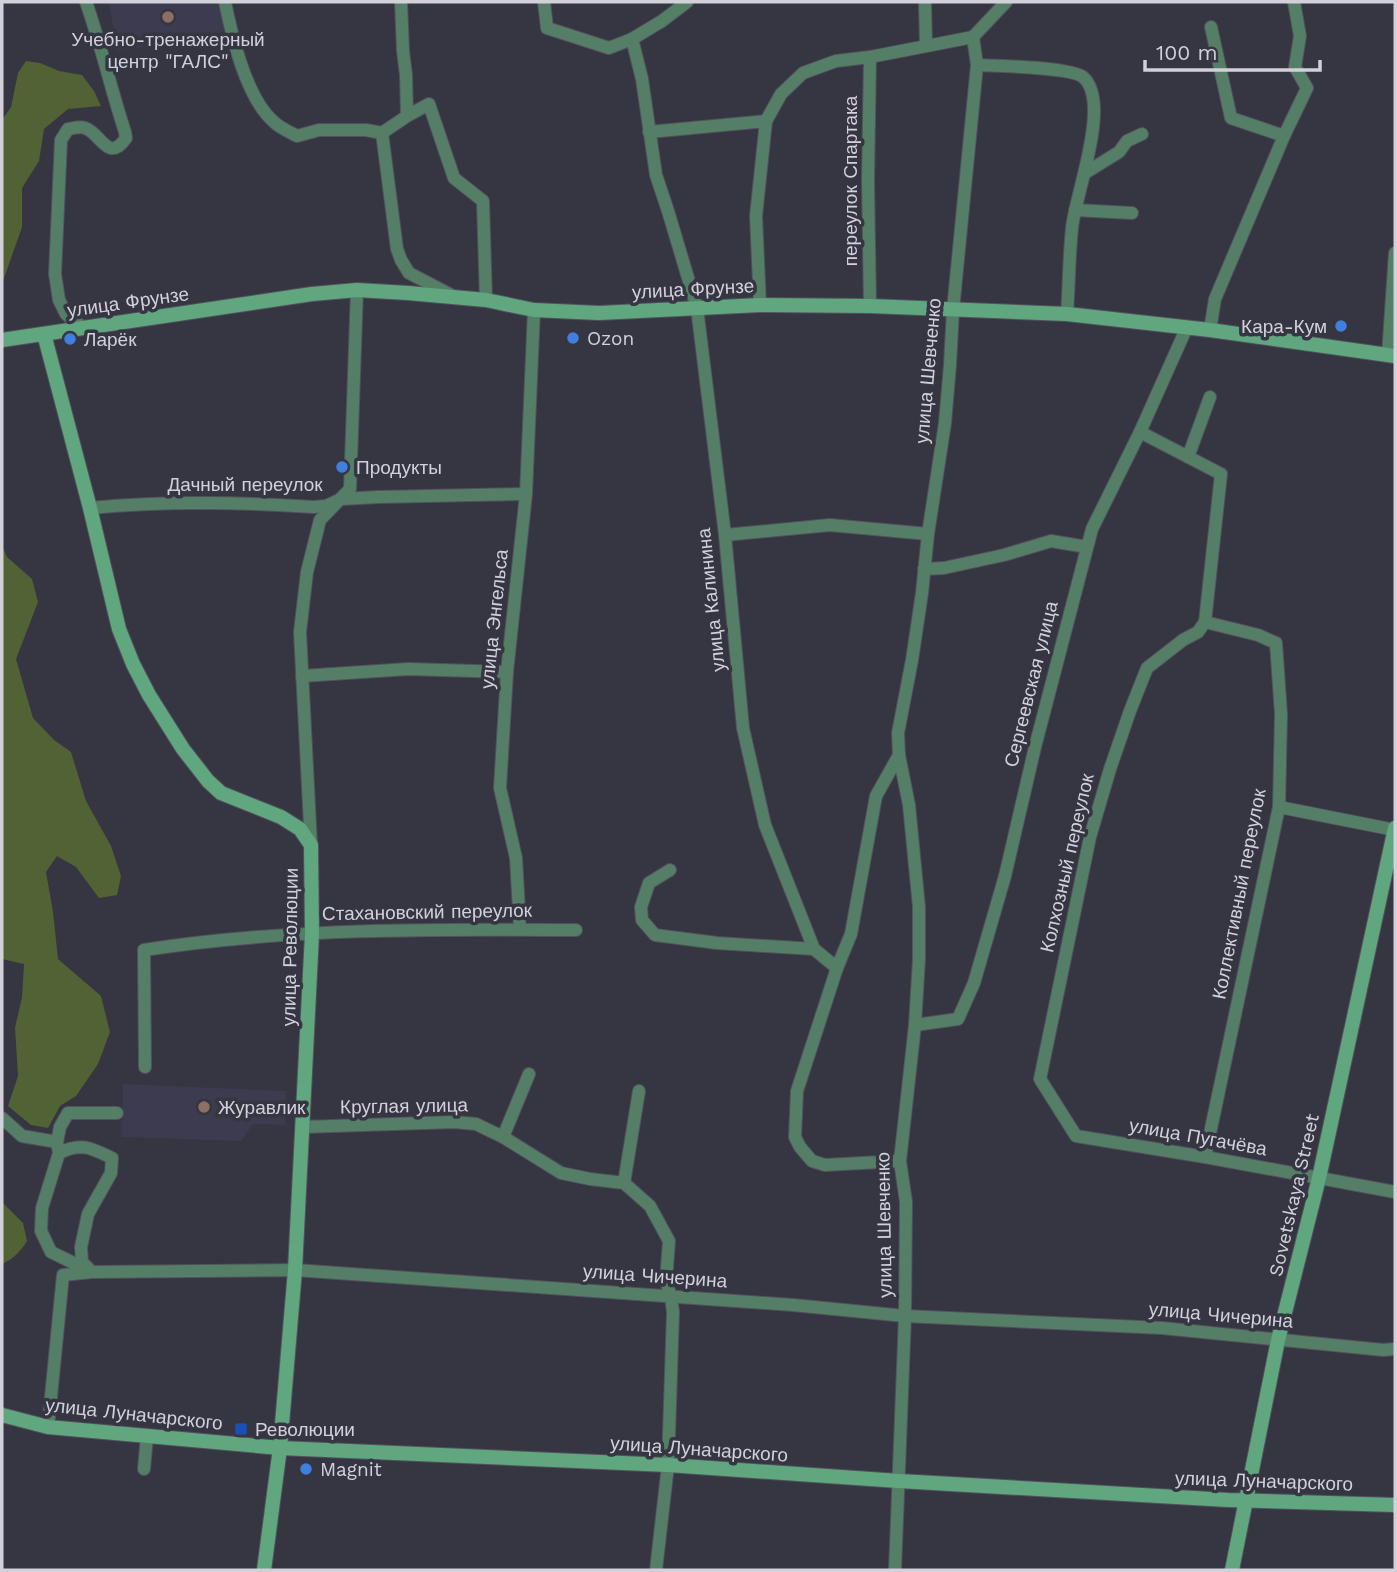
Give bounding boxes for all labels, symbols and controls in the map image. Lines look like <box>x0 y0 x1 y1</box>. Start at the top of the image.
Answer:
marker: Учебно-тренажерный центр "ГАЛС" <box>160 9 176 25</box>
place label: Учебно-тренажерный центр "ГАЛС" <box>71 28 265 73</box>
scale bar <box>1145 28 1320 72</box>
text: 100 m <box>1156 40 1218 65</box>
street label: переулок Спартака <box>839 95 862 266</box>
street label: улица Фрунзе <box>631 274 755 304</box>
street label: улица Фрунзе <box>66 282 190 322</box>
street label: улица Шевченко <box>910 297 946 445</box>
place label: Кара-Кум <box>1241 315 1327 338</box>
marker: Кара-Кум <box>1333 318 1349 334</box>
place label: Ozon <box>587 327 634 350</box>
place label: Ларёк <box>84 328 137 351</box>
marker: Ozon <box>565 330 581 346</box>
marker: Ларёк <box>62 331 78 347</box>
place label: Продукты <box>356 456 442 479</box>
marker: Продукты <box>334 459 350 475</box>
street label: Дачный переулок <box>167 473 323 496</box>
street label: улица Калинина <box>692 527 730 673</box>
street label: улица Энгельса <box>475 548 513 690</box>
street label: Сергеевская улица <box>999 598 1063 769</box>
street label: Колхозный переулок <box>1035 771 1099 955</box>
street label: Коллективный переулок <box>1207 786 1271 1001</box>
street label: улица Революции <box>277 868 303 1026</box>
street label: Стахановский переулок <box>322 899 533 925</box>
street label: Круглая улица <box>340 1093 469 1119</box>
place label: Журавлик <box>218 1096 306 1119</box>
marker: Журавлик <box>196 1099 212 1115</box>
street label: Sovetskaya Street <box>1264 1111 1324 1279</box>
street label: улица Пугачёва <box>1127 1114 1269 1161</box>
street label: улица Шевченко <box>871 1152 897 1298</box>
street label: улица Чичерина <box>582 1259 728 1293</box>
street label: улица Чичерина <box>1148 1297 1294 1333</box>
street label: улица Луначарского <box>44 1393 224 1435</box>
place label: Революции <box>255 1418 355 1441</box>
marker: Революции <box>233 1421 249 1437</box>
street label: улица Луначарского <box>609 1431 789 1467</box>
place label: Magnit <box>320 1458 382 1481</box>
marker: Magnit <box>298 1461 314 1477</box>
street label: улица Луначарского <box>1175 1466 1353 1496</box>

